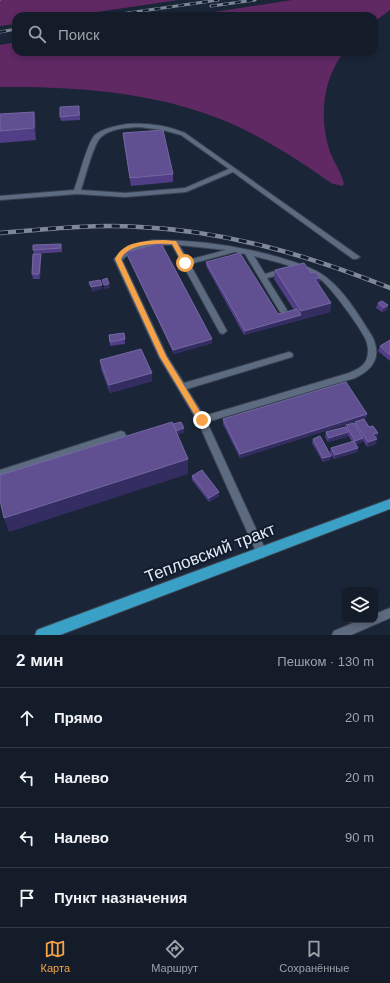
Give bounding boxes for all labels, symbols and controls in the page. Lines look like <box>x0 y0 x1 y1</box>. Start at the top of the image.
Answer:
search box <box>12 12 378 56</box>
icon: search <box>26 23 48 45</box>
text: Поиск <box>58 26 100 43</box>
route start <box>176 254 194 272</box>
route end <box>193 411 211 429</box>
street label: Тепловский тракт <box>142 519 278 587</box>
map controls <box>342 587 378 623</box>
button: layers <box>342 587 378 623</box>
text: 2 мин <box>16 651 63 670</box>
text: Пешком · 130 m <box>277 654 374 669</box>
icon: ahead <box>16 707 38 729</box>
text: Прямо <box>54 709 103 726</box>
text: 20 m <box>345 710 374 725</box>
icon: left <box>16 767 38 789</box>
text: Налево <box>54 769 109 786</box>
text: 20 m <box>345 770 374 785</box>
icon: left <box>16 827 38 849</box>
text: Налево <box>54 829 109 846</box>
text: 90 m <box>345 830 374 845</box>
icon: arrive <box>16 887 38 909</box>
text: Пункт назначения <box>54 889 187 906</box>
tab: Карта <box>41 938 70 974</box>
tab: Маршрут <box>151 938 198 974</box>
tab: Сохранённые <box>279 938 349 974</box>

